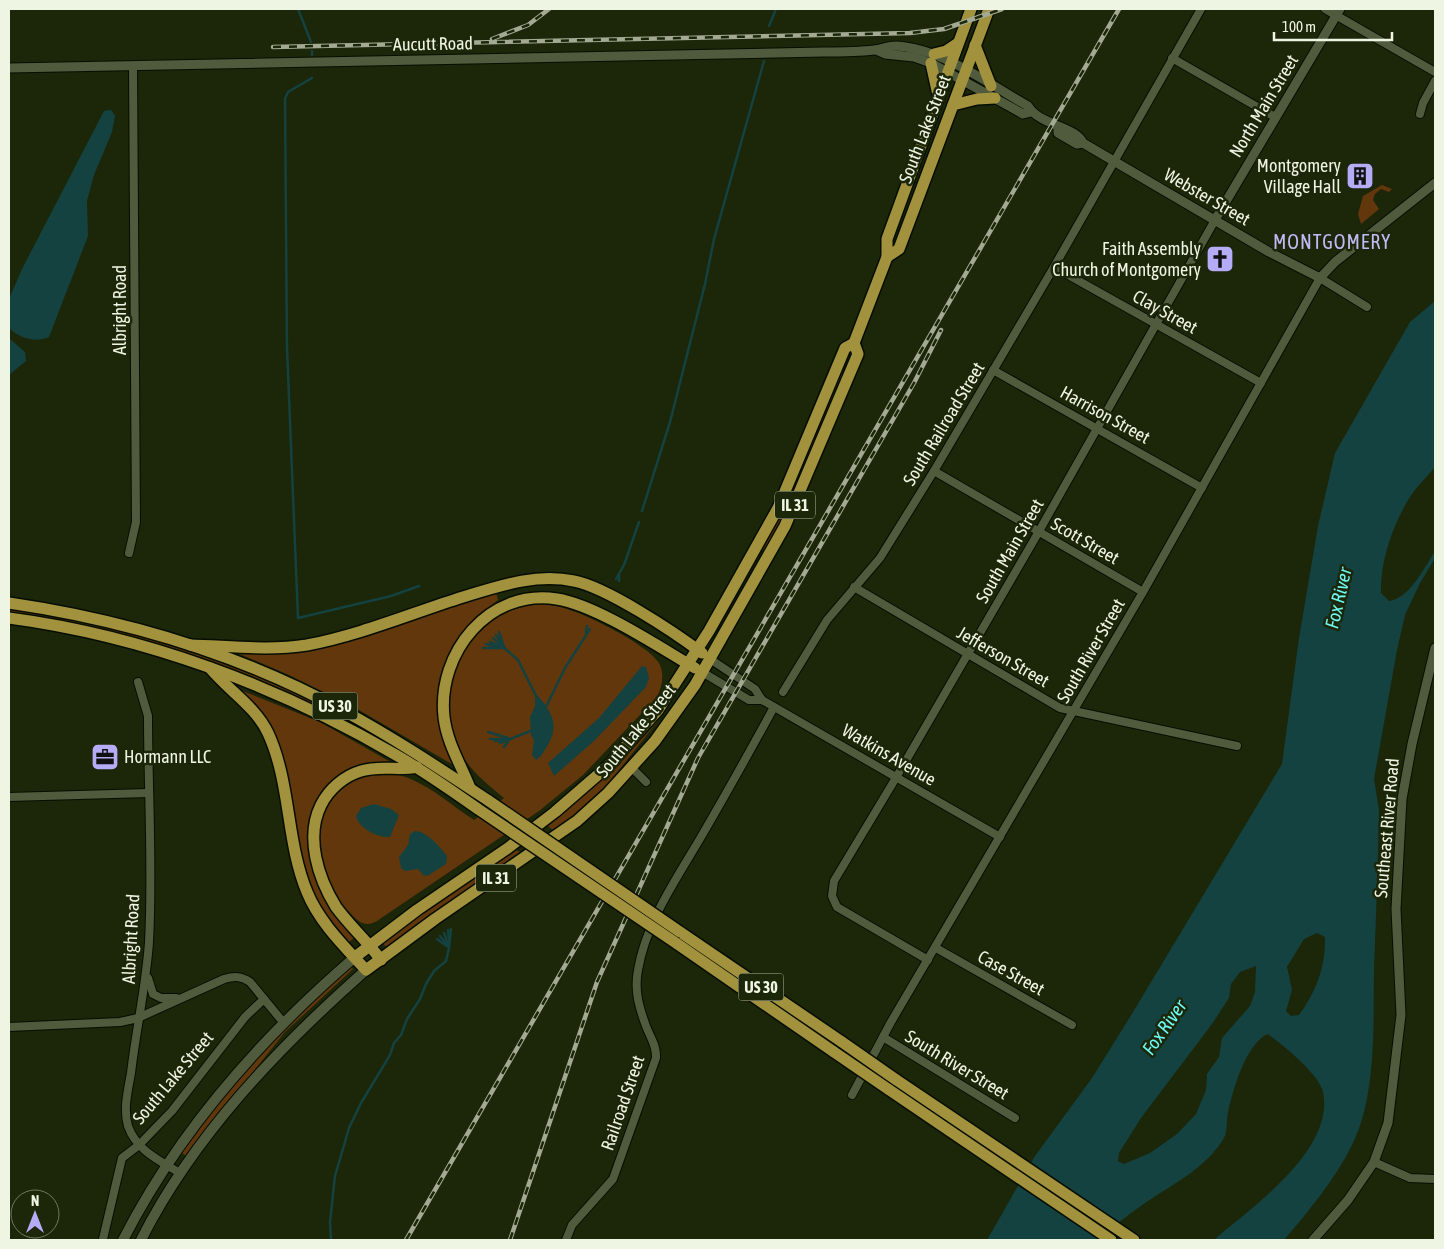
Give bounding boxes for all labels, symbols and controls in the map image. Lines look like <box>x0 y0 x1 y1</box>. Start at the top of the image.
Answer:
scale bar <box>1274 10 1392 42</box>
text: 100 m <box>1282 18 1316 35</box>
street label: Aucutt Road <box>393 32 473 55</box>
street label: North Main Street <box>1225 51 1302 161</box>
street label: South Lake Street <box>894 72 955 186</box>
place label: Montgomery Village Hall <box>1257 155 1341 197</box>
building icon: Montgomery Village Hall <box>1345 161 1375 191</box>
street label: Webster Street <box>1160 163 1254 230</box>
district label: MONTGOMERY <box>1273 230 1391 253</box>
place label: Faith Assembly Church of Montgomery <box>1052 238 1201 280</box>
church icon: Faith Assembly Church of Montgomery <box>1205 244 1235 274</box>
street label: Albright Road <box>109 265 130 355</box>
street label: Clay Street <box>1129 285 1201 338</box>
street label: South Railroad Street <box>899 358 989 489</box>
street label: Harrison Street <box>1057 381 1154 448</box>
road number: IL 31 <box>775 492 815 518</box>
street label: South Main Street <box>971 495 1048 606</box>
street label: Scott Street <box>1048 513 1123 568</box>
water label: Fox River <box>1320 564 1356 631</box>
street label: South River Street <box>1052 595 1129 707</box>
street label: Jefferson Street <box>954 622 1053 691</box>
street label: South Lake Street <box>592 680 680 782</box>
road number: US 30 <box>312 692 358 719</box>
street label: Watkins Avenue <box>839 719 940 790</box>
office icon: Hormann LLC <box>90 742 120 772</box>
place label: Hormann LLC <box>124 746 211 767</box>
street label: Southeast River Road <box>1370 757 1403 899</box>
road number: IL 31 <box>476 864 516 891</box>
street label: Albright Road <box>118 893 143 984</box>
street label: Case Street <box>974 946 1048 999</box>
road number: US 30 <box>738 974 784 1000</box>
water label: Fox River <box>1137 994 1192 1059</box>
street label: South River Street <box>902 1025 1013 1104</box>
street label: South Lake Street <box>128 1027 217 1128</box>
street label: Railroad Street <box>596 1053 649 1153</box>
north arrow <box>10 1189 60 1239</box>
text: N <box>31 1193 39 1209</box>

